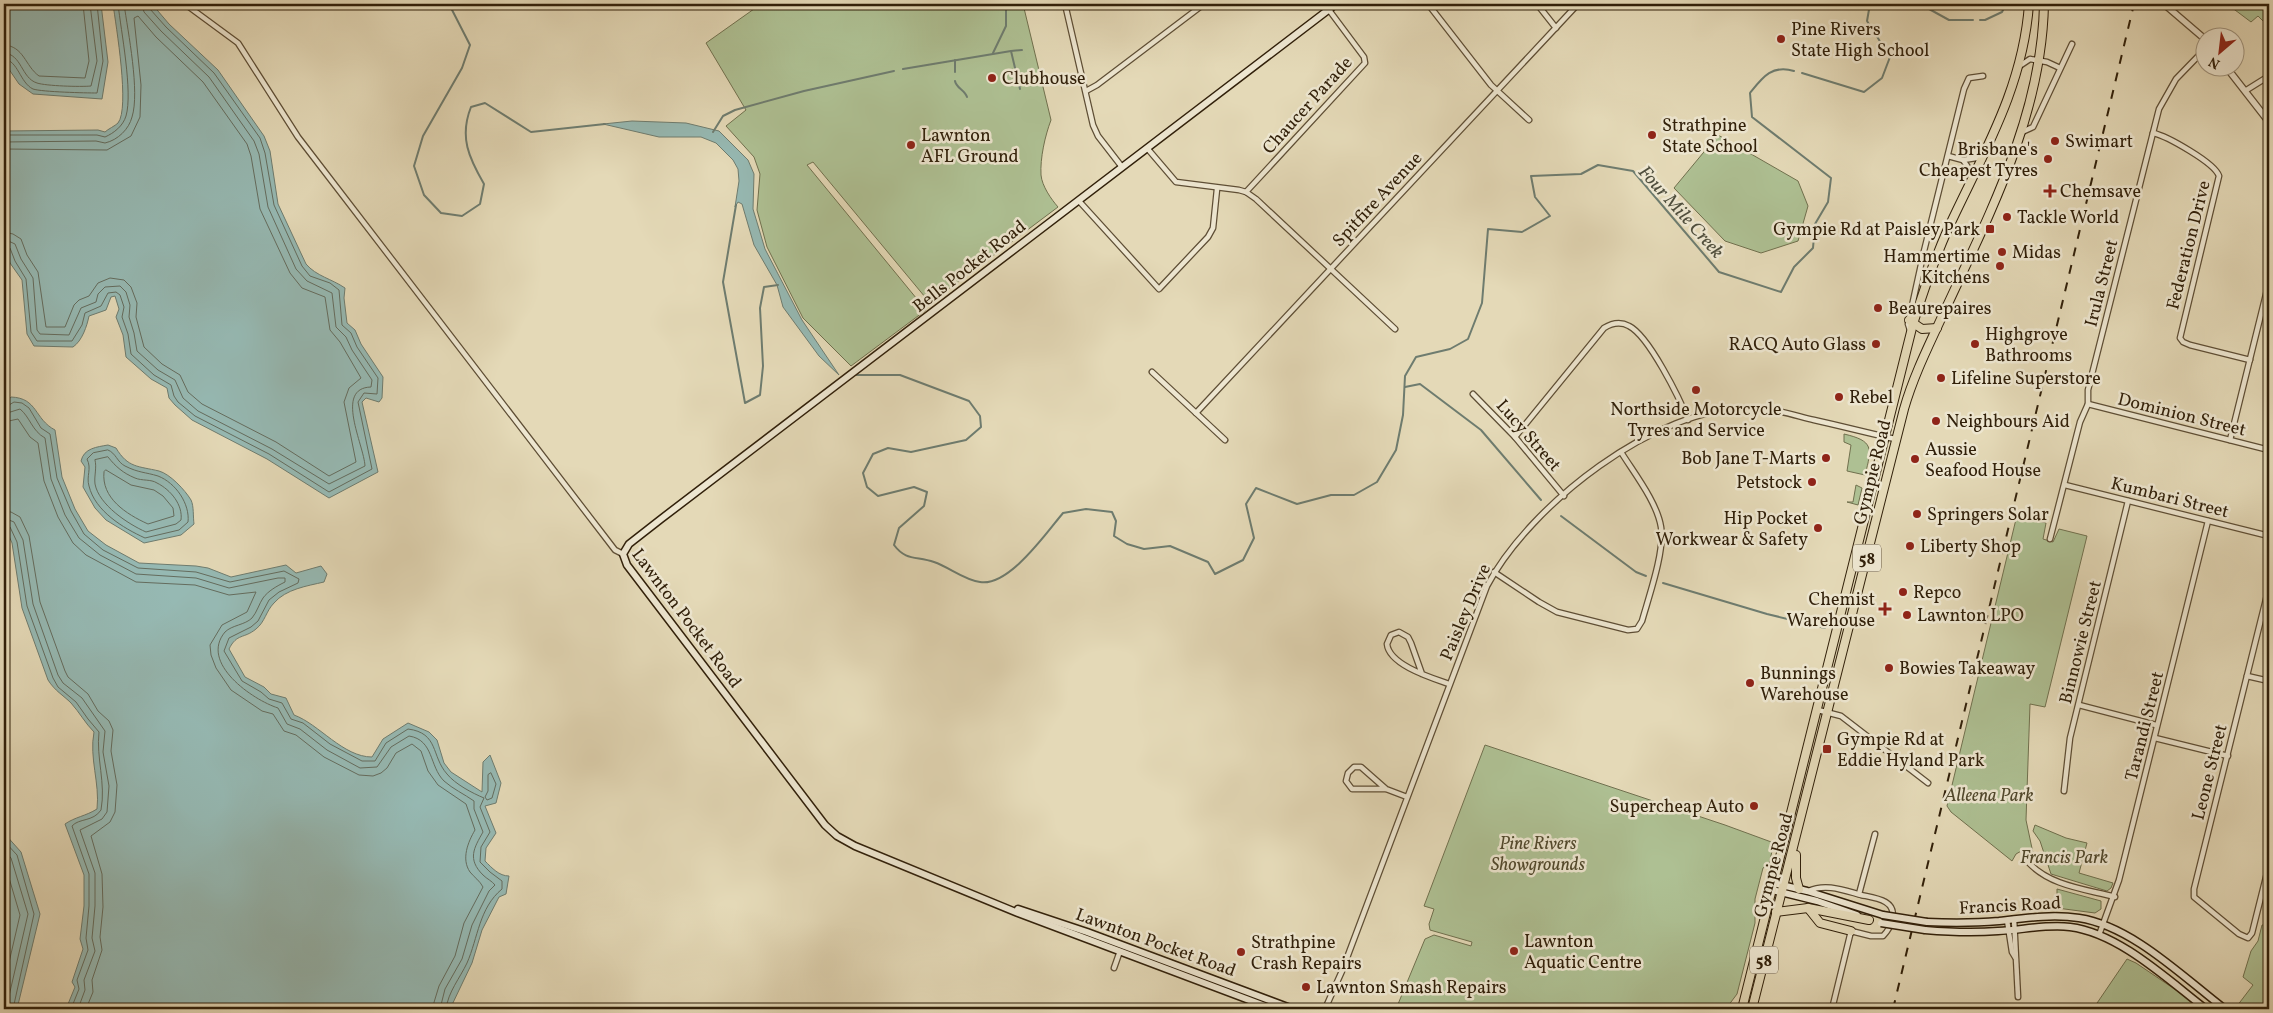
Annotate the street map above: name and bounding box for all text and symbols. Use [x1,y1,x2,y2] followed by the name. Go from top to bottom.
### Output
[1791,18,1929,64] place label: Pine Rivers State High School
[2196,28,2246,78] north arrow
[1775,33,1787,45] marker: Pine Rivers State High School
[2206,51,2224,73] text: N
[1257,52,1359,160] street label: Chaucer Parade
[1002,67,1086,92] place label: Clubhouse
[986,72,998,84] marker: Clubhouse
[1662,114,1758,160] place label: Strathpine State School
[921,124,1019,170] place label: Lawnton AFL Ground
[1646,129,1658,141] marker: Strathpine State School
[2065,130,2133,155] place label: Swimart
[2049,135,2061,147] marker: Swimart
[1919,138,2038,184] place label: Brisbane's Cheapest Tyres
[905,139,917,151] marker: Lawnton AFL Ground
[1327,147,1429,253] street label: Spitfire Avenue
[2042,153,2054,165] marker: Brisbane's Cheapest Tyres
[1632,160,1729,265] water label: Four Mile Creek
[2161,178,2218,313] street label: Federation Drive
[2060,180,2141,205] place label: Chemsave
[2044,185,2056,197] marker: Chemsave
[2017,206,2119,231] place label: Tackle World
[2001,211,2013,223] marker: Tackle World
[908,215,1032,319] street label: Bells Pocket Road
[1773,218,1980,243] place label: Gympie Rd at Paisley Park
[1984,223,1996,235] marker: Gympie Rd at Paisley Park
[2080,237,2125,330] street label: Irula Street
[2012,241,2061,266] place label: Midas
[1883,245,1990,291] place label: Hammertime Kitchens
[1996,246,2008,258] marker: Midas
[1994,260,2006,272] marker: Hammertime Kitchens
[1888,297,1991,322] place label: Beaurepaires
[1872,302,1884,314] marker: Beaurepaires
[1985,323,2072,369] place label: Highgrove Bathrooms
[1729,333,1866,358] place label: RACQ Auto Glass
[1870,338,1882,350] marker: RACQ Auto Glass
[1969,338,1981,350] marker: Highgrove Bathrooms
[1951,367,2101,392] place label: Lifeline Superstore
[1935,372,1947,384] marker: Lifeline Superstore
[1690,384,1702,396] marker: Northside Motorcycle Tyres and Service
[1849,386,1893,411] place label: Rebel
[2115,387,2248,443] street label: Dominion Street
[1833,391,1845,403] marker: Rebel
[1489,394,1566,477] street label: Lucy Street
[1610,398,1782,444] place label: Northside Motorcycle Tyres and Service
[1946,410,2070,435] place label: Neighbours Aid
[1930,415,1942,427] marker: Neighbours Aid
[1848,417,1899,527] street label: Gympie Road
[1925,438,2041,484] place label: Aussie Seafood House
[1681,447,1816,472] place label: Bob Jane T-Marts
[1820,452,1832,464] marker: Bob Jane T-Marts
[1909,453,1921,465] marker: Aussie Seafood House
[1736,471,1802,496] place label: Petstock
[2108,472,2231,525] street label: Kumbari Street
[1806,476,1818,488] marker: Petstock
[1927,503,2049,528] place label: Springers Solar
[1655,507,1808,553] place label: Hip Pocket Workwear & Safety
[1911,508,1923,520] marker: Springers Solar
[1812,522,1824,534] marker: Hip Pocket Workwear & Safety
[1920,535,2021,560] place label: Liberty Shop
[1904,540,1916,552] marker: Liberty Shop
[625,544,747,694] street label: Lawnton Pocket Road
[1853,544,1881,572] road number: 58
[1435,560,1498,665] street label: Paisley Drive
[2054,578,2109,707] street label: Binnowie Street
[1913,581,1961,606] place label: Repco
[1897,586,1909,598] marker: Repco
[1786,588,1875,634] place label: Chemist Warehouse
[1879,603,1891,615] marker: Chemist Warehouse
[1917,604,2024,629] place label: Lawnton LPO
[1901,609,1913,621] marker: Lawnton LPO
[1899,657,2036,682] place label: Bowies Takeaway
[1760,662,1849,708] place label: Bunnings Warehouse
[1883,662,1895,674] marker: Bowies Takeaway
[2120,669,2171,784] street label: Tarandi Street
[1744,677,1756,689] marker: Bunnings Warehouse
[2186,722,2234,823] street label: Leone Street
[1837,728,1985,774] place label: Gympie Rd at Eddie Hyland Park
[1821,743,1833,755] marker: Gympie Rd at Eddie Hyland Park
[1943,784,2034,809] park label: Alleena Park
[1610,795,1744,820] place label: Supercheap Auto
[1748,800,1760,812] marker: Supercheap Auto
[1748,810,1800,920] street label: Gympie Road
[1491,832,1585,878] park label: Pine Rivers Showgrounds
[2020,846,2108,871] park label: Francis Park
[1958,891,2062,922] street label: Francis Road
[1072,903,1239,984] street label: Lawnton Pocket Road
[1524,930,1642,976] place label: Lawnton Aquatic Centre
[1251,931,1362,977] place label: Strathpine Crash Repairs
[1508,945,1520,957] marker: Lawnton Aquatic Centre
[1235,946,1247,958] marker: Strathpine Crash Repairs
[1750,946,1778,974] road number: 58
[1316,976,1507,1001] place label: Lawnton Smash Repairs
[1300,981,1312,993] marker: Lawnton Smash Repairs

